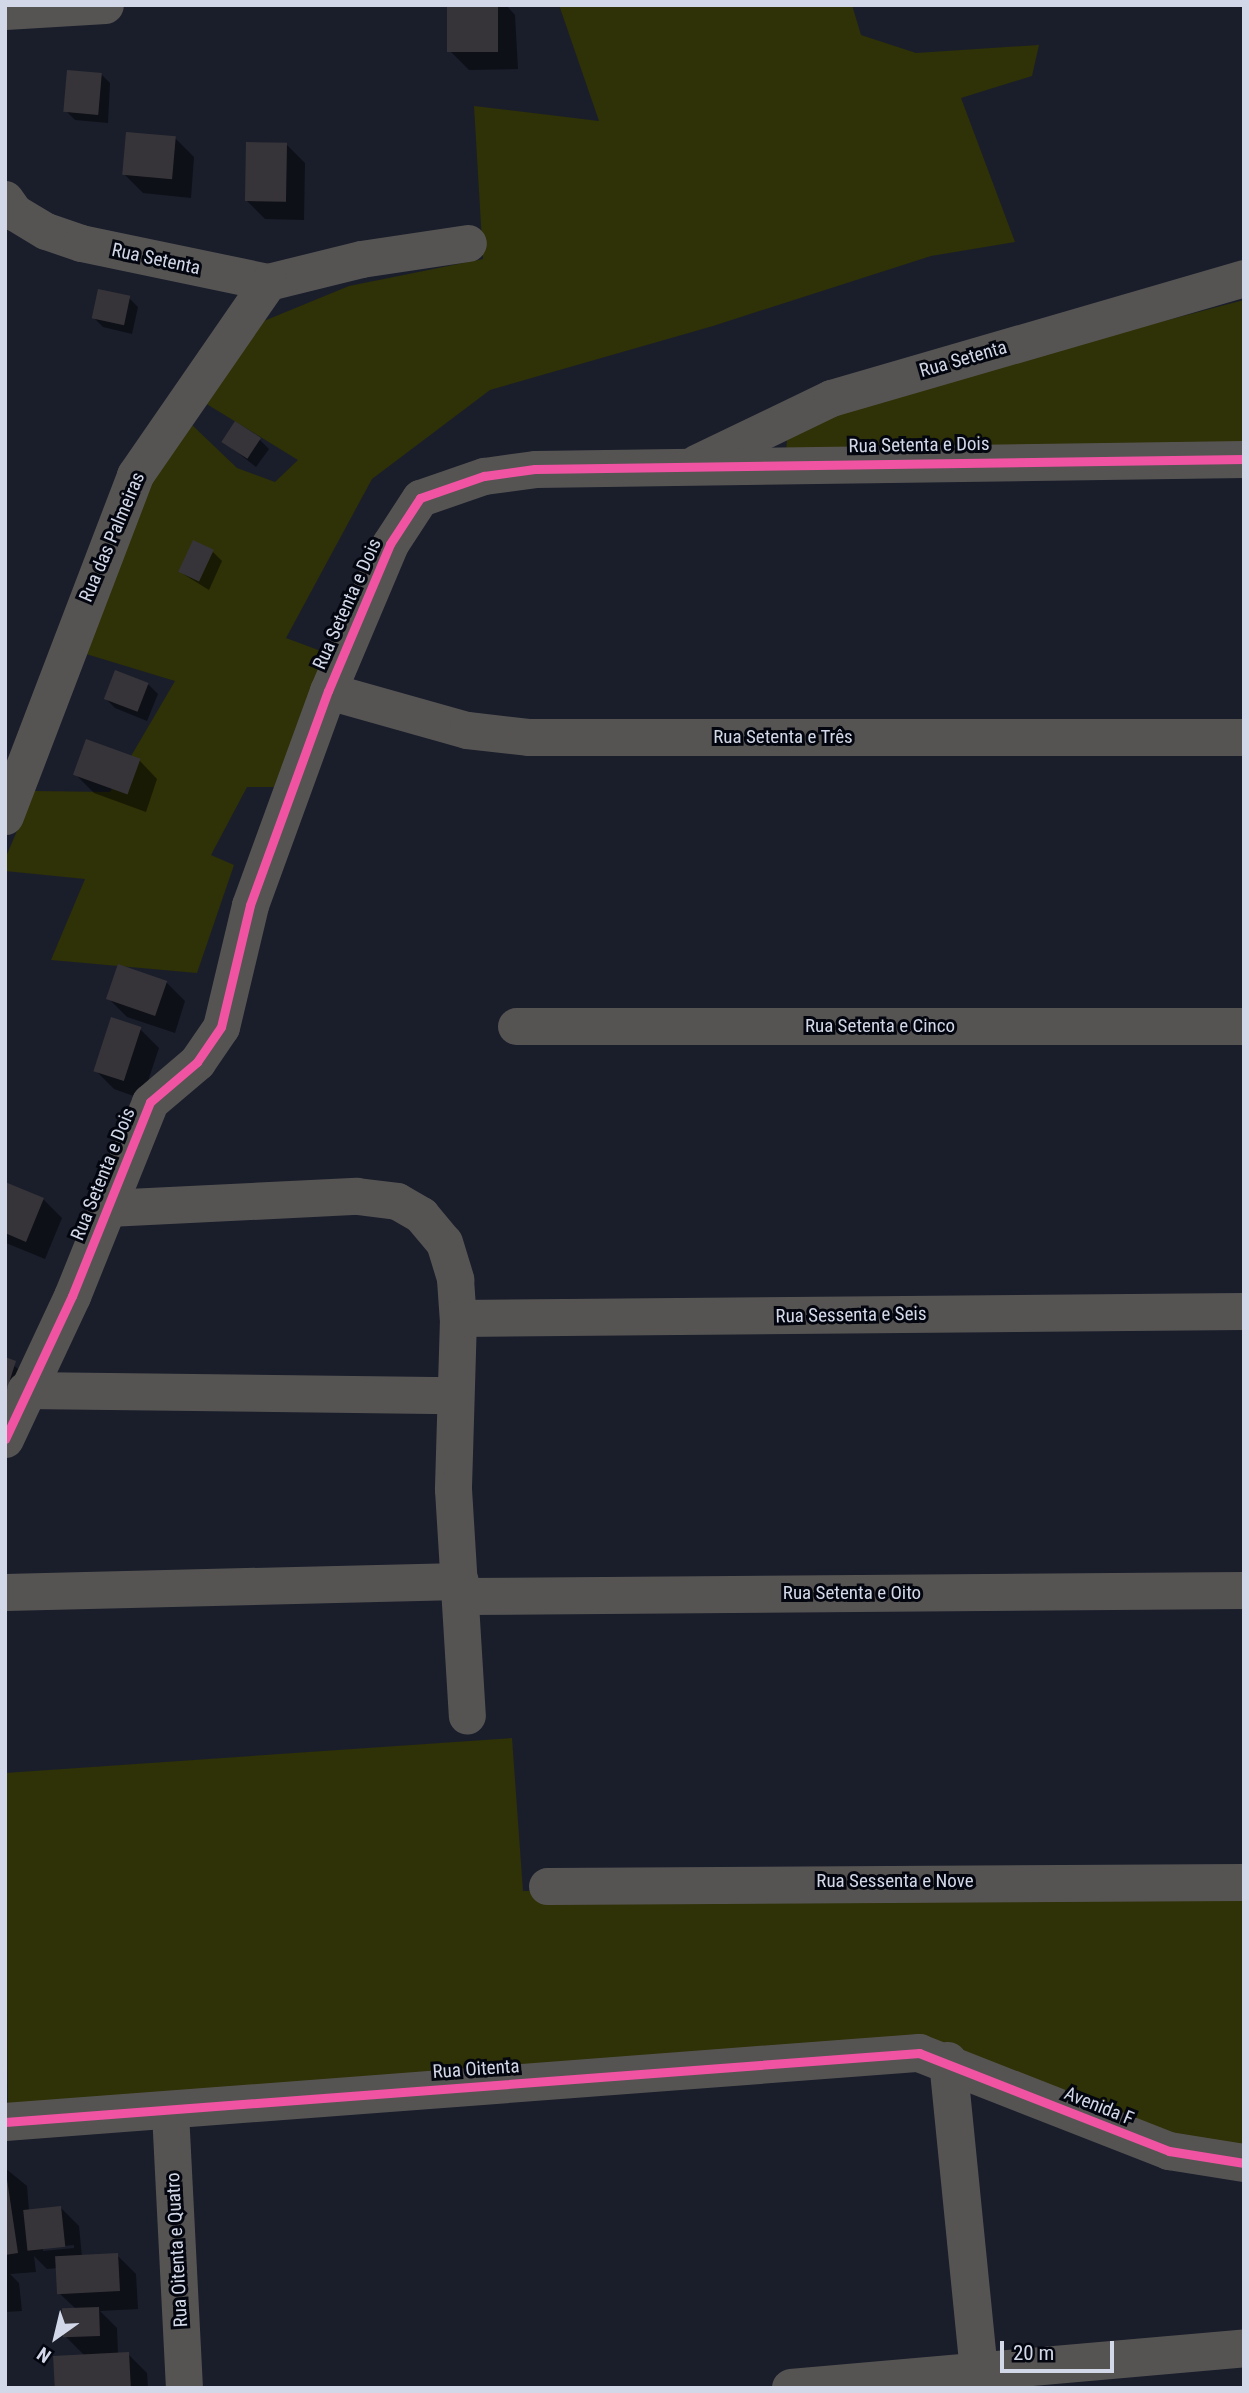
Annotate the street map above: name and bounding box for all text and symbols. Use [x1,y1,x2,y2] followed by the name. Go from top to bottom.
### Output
[110,238,202,280] street label: Rua Setenta
[917,336,1009,382] street label: Rua Setenta
[848,432,990,458] street label: Rua Setenta e Dois
[74,469,150,605] street label: Rua das Palmeiras
[308,535,386,673] street label: Rua Setenta e Dois
[713,726,853,748] street label: Rua Setenta e Três
[805,1015,955,1037] street label: Rua Setenta e Cinco
[66,1104,140,1244] street label: Rua Setenta e Dois
[775,1302,927,1328] street label: Rua Sessenta e Seis
[783,1582,921,1604] street label: Rua Setenta e Oito
[816,1870,974,1892] street label: Rua Sessenta e Nove
[432,2055,520,2083] street label: Rua Oitenta
[1061,2082,1137,2130] street label: Avenida F
[162,2172,192,2328] street label: Rua Oitenta e Quatro
[21,2302,91,2372] north arrow
[1004,2326,1118,2370] scale bar
[1013,2341,1054,2365] text: 20 m
[33,2342,55,2368] text: N

